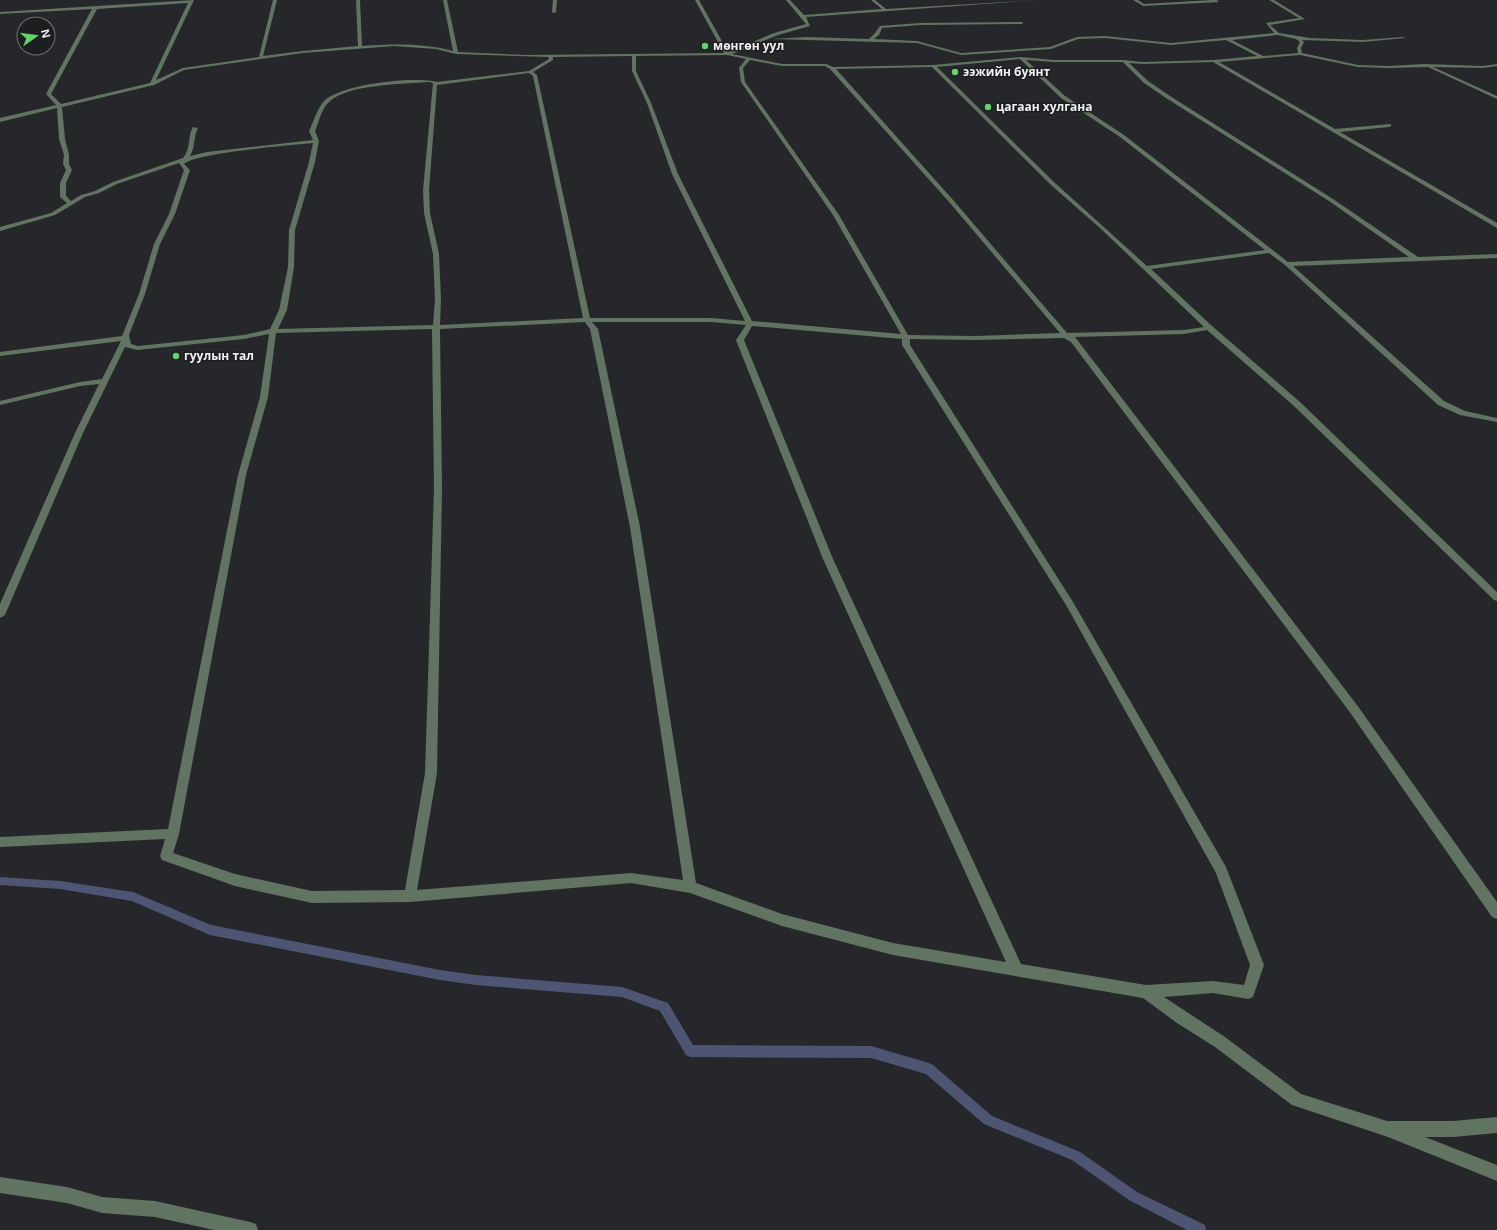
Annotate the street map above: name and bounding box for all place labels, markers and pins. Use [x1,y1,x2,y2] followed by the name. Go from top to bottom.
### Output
[713,37,784,54] place label: мөнгөн уул
[700,41,710,51] marker: мөнгөн уул
[963,63,1050,80] place label: ээжийн буянт
[950,67,960,77] marker: ээжийн буянт
[996,98,1092,115] place label: цагаан хулгана
[983,102,993,112] marker: цагаан хулгана
[184,347,254,364] place label: гуулын тал
[171,351,181,361] marker: гуулын тал

